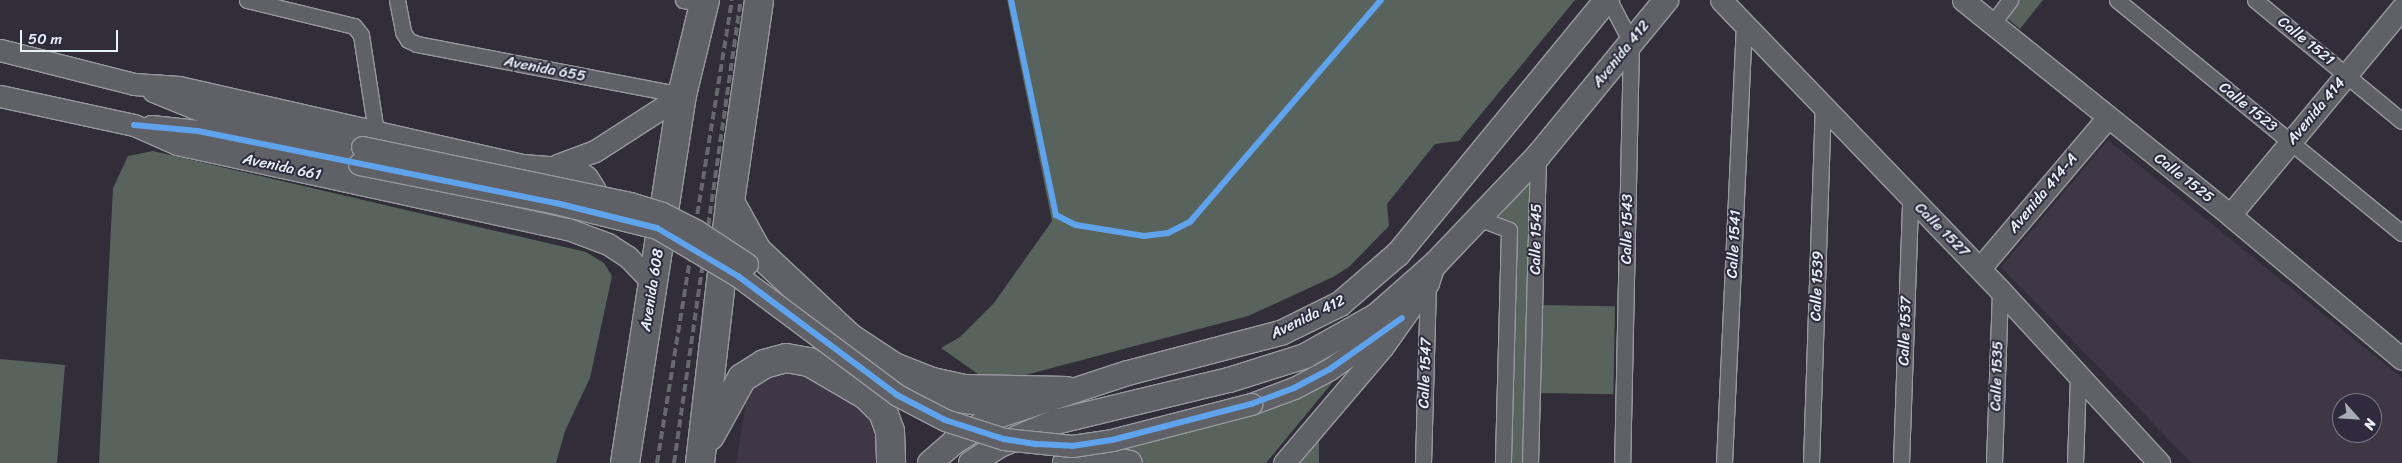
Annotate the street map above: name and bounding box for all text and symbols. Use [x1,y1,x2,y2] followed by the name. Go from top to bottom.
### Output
[2274,13,2338,69] street label: Calle 1521
[1589,17,1653,91] street label: Avenida 412
[22,20,120,52] scale bar
[28,26,62,52] text: 50 m
[503,52,587,86] street label: Avenida 655
[2283,74,2349,148] street label: Avenida 414
[2215,78,2281,136] street label: Calle 1523
[2151,149,2217,207] street label: Calle 1525
[241,150,323,184] street label: Avenida 661
[2005,150,2081,236] street label: Avenida 414-A
[1617,194,1637,264] street label: Calle 1543
[1911,199,1973,261] street label: Calle 1527
[1526,203,1546,275] street label: Calle 1545
[1723,209,1745,279] street label: Calle 1541
[637,248,667,332] street label: Avenida 608
[1807,251,1827,321] street label: Calle 1539
[1268,291,1348,343] street label: Avenida 412
[1895,296,1915,366] street label: Calle 1537
[1415,337,1435,409] street label: Calle 1547
[1987,341,2007,411] street label: Calle 1535
[2332,393,2382,443] north arrow
[2357,415,2383,434] text: N

